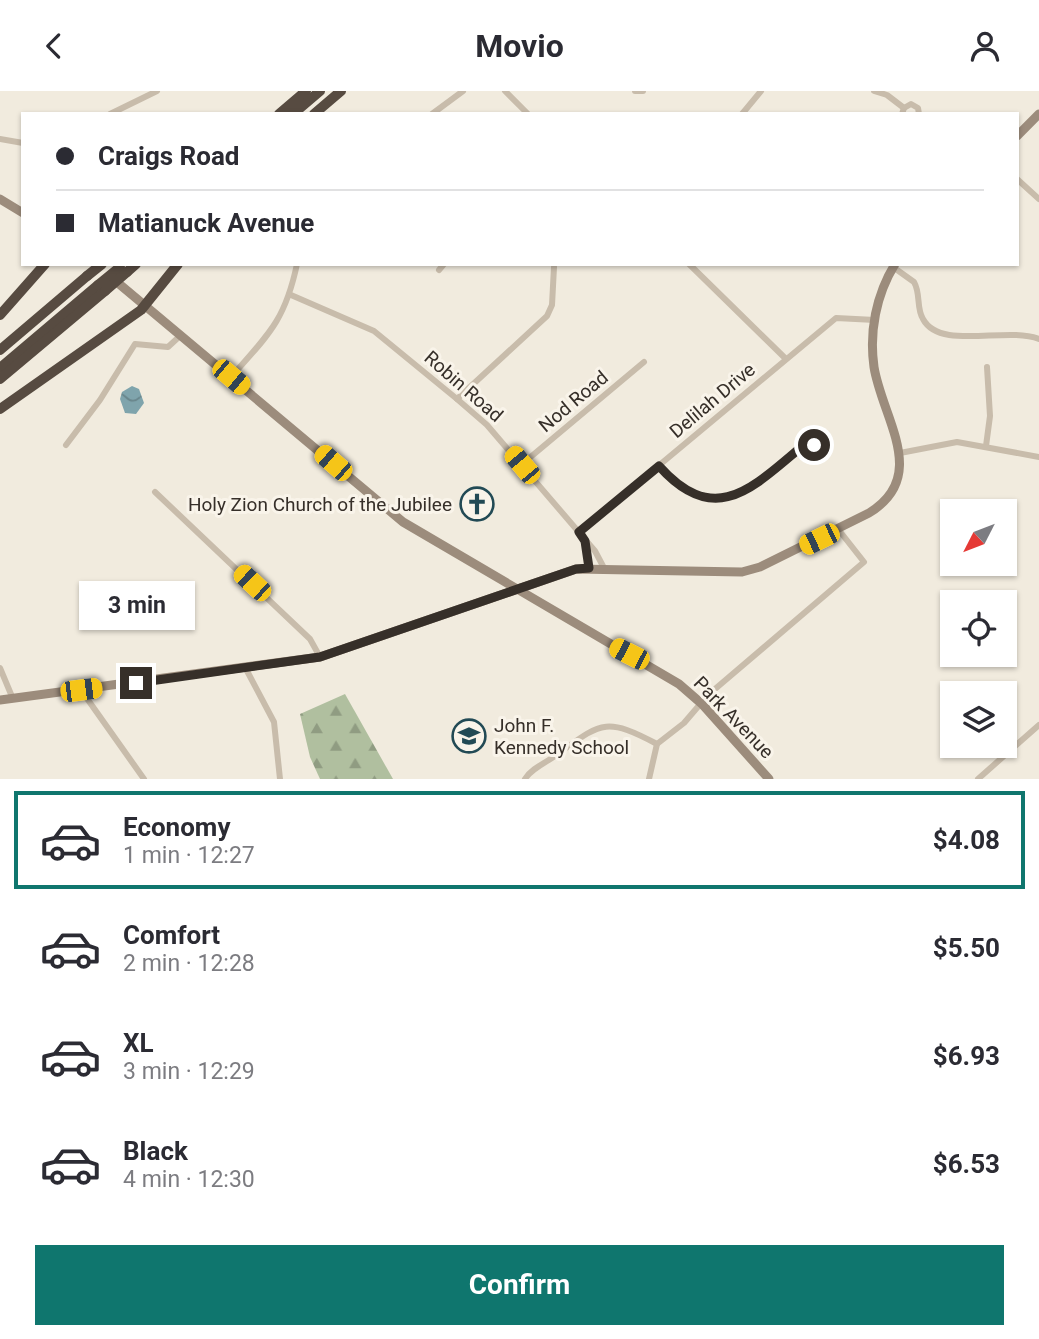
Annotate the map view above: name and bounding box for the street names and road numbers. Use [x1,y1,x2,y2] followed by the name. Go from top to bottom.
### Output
[420,346,508,427] street label: Robin Road
[665,358,760,443] street label: Delilah Drive
[534,366,613,437] street label: Nod Road
[689,672,778,763] street label: Park Avenue

